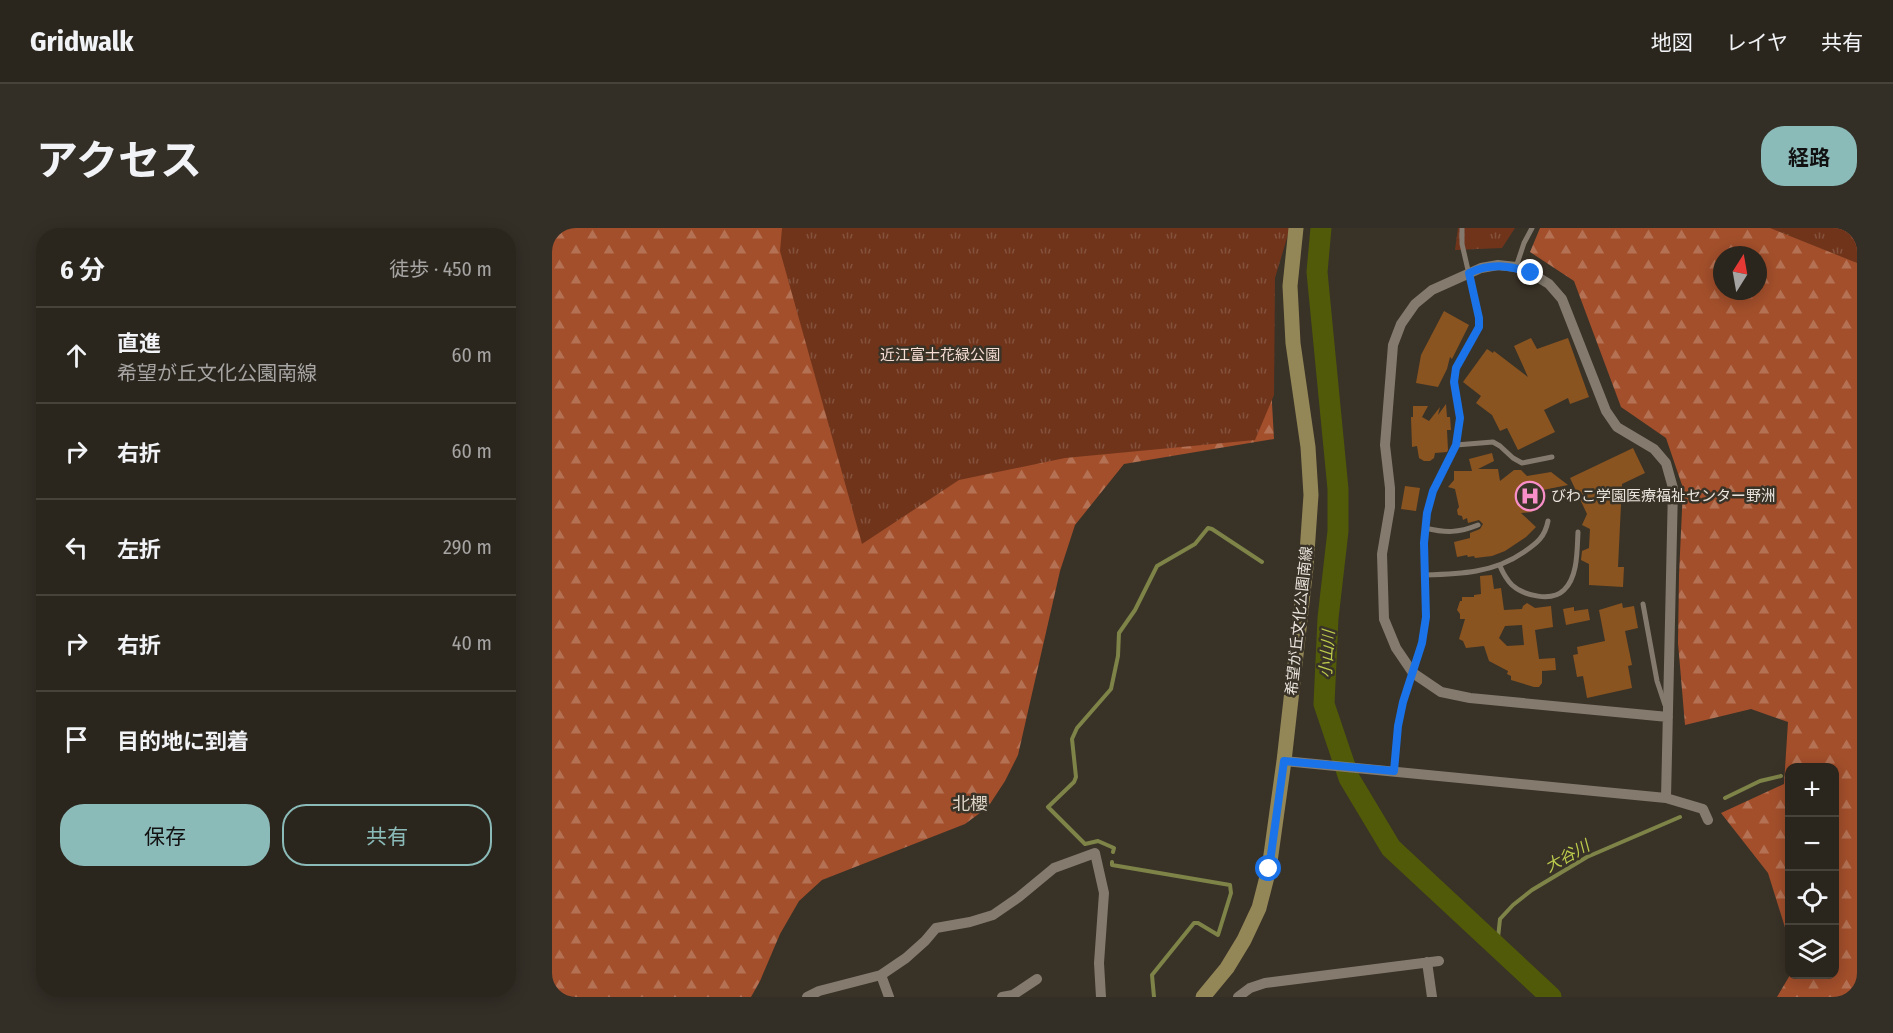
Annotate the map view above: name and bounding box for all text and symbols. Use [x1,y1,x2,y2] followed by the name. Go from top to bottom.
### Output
[30,25,134,58] text: Gridwalk
[1651,30,1693,56] text: 地図
[1726,30,1788,56] text: レイヤ
[1821,30,1863,56] text: 共有
[1761,126,1857,186] button: 経路
[36,136,202,186] text: アクセス
[1713,246,1767,300] north arrow
[60,255,105,286] text: 6 分
[389,257,492,281] text: 徒歩 · 450 m
[1517,259,1543,285] route end
[117,330,161,357] text: 直進
[60,339,93,372] icon: ahead
[452,343,492,367] text: 60 m
[880,346,1000,364] park label: 近江富士花緑公園
[117,361,317,385] text: 希望が丘文化公園南線
[60,435,93,468] icon: right
[452,439,492,463] text: 60 m
[117,440,161,467] text: 右折
[1514,480,1546,512] hospital icon: びわこ学園医療福祉センター野洲
[1551,487,1776,505] place label: びわこ学園医療福祉センター野洲
[60,531,93,564] icon: left
[443,535,492,559] text: 290 m
[117,536,161,563] text: 左折
[1282,545,1316,697] street label: 希望が丘文化公園南線
[60,627,93,660] icon: right
[1316,627,1338,679] water label: 小山川
[452,631,492,655] text: 40 m
[117,632,161,659] text: 右折
[60,723,93,756] icon: arrive
[117,728,249,755] text: 目的地に到着
[1785,763,1839,979] map controls
[1785,763,1839,817] button: +
[952,793,988,815] district label: 北櫻
[60,804,270,866] button: 保存
[282,804,492,866] button: 共有
[1785,817,1839,871] button: −
[1541,835,1594,876] water label: 大谷川
[1255,855,1281,881] route start
[1785,871,1839,925] button: locate
[1785,925,1839,979] button: layers

